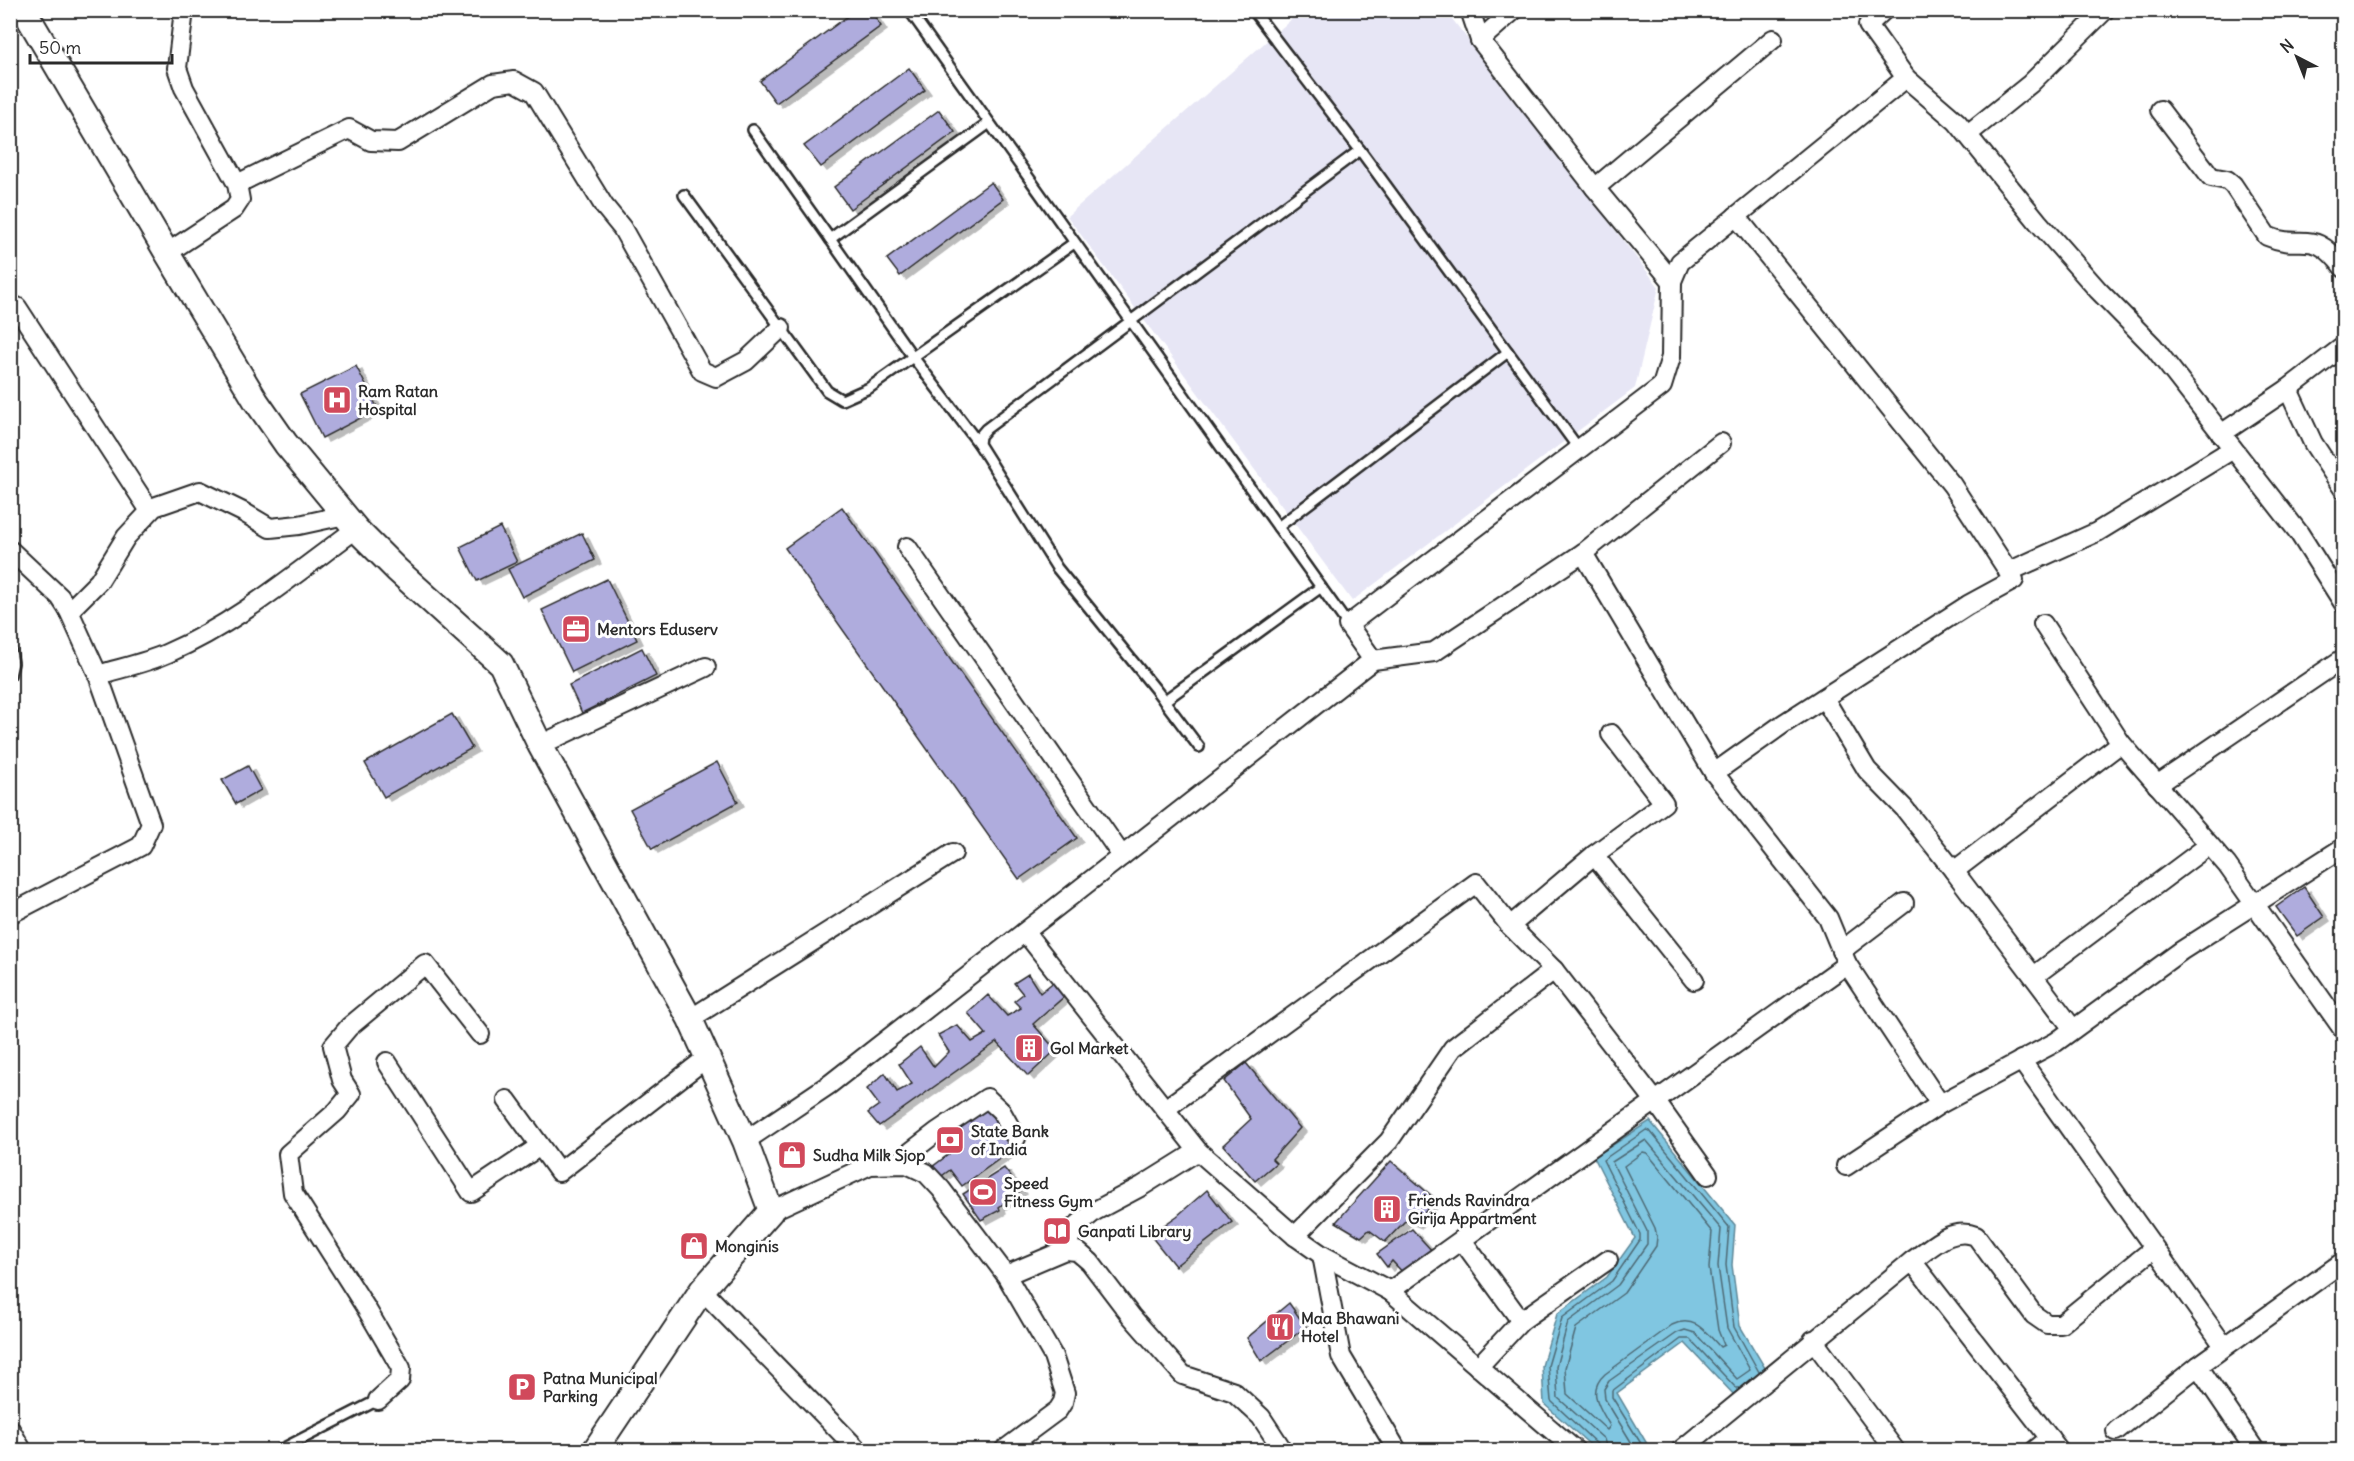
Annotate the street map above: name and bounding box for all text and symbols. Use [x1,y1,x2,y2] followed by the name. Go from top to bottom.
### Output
[30,27,172,65] scale bar
[2267,27,2327,87] north arrow
[2276,35,2298,57] text: N
[39,36,81,59] text: 50 m
[358,381,438,420] place label: Ram Ratan Hospital
[321,384,353,416] hospital icon: Ram Ratan Hospital
[560,613,592,645] office icon: Mentors Eduserv
[597,619,718,639] place label: Mentors Eduserv
[1013,1032,1045,1064] building icon: Gol Market
[1050,1038,1129,1058] place label: Gol Market
[971,1121,1049,1159] place label: State Bank of India
[934,1124,966,1156] bank icon: State Bank of India
[776,1139,808,1171] shop icon: Sudha Milk Sjop
[813,1145,925,1166] place label: Sudha Milk Sjop
[1004,1173,1093,1212] place label: Speed Fitness Gym
[967,1176,999,1208] sports icon: Speed Fitness Gym
[1408,1190,1537,1229] place label: Friends Ravindra Girija Appartment
[1371,1193,1403,1225] building icon: Friends Ravindra Girija Appartment
[1041,1215,1073,1247] library icon: Ganpati Library
[1078,1221,1191,1242] place label: Ganpati Library
[678,1230,710,1262] shop icon: Monginis
[715,1236,779,1257] place label: Monginis
[1301,1308,1399,1346] place label: Maa Bhawani Hotel
[1264,1311,1296,1343] restaurant icon: Maa Bhawani Hotel
[543,1368,658,1407] place label: Patna Municipal Parking
[506,1371,538,1403] parking icon: Patna Municipal Parking

